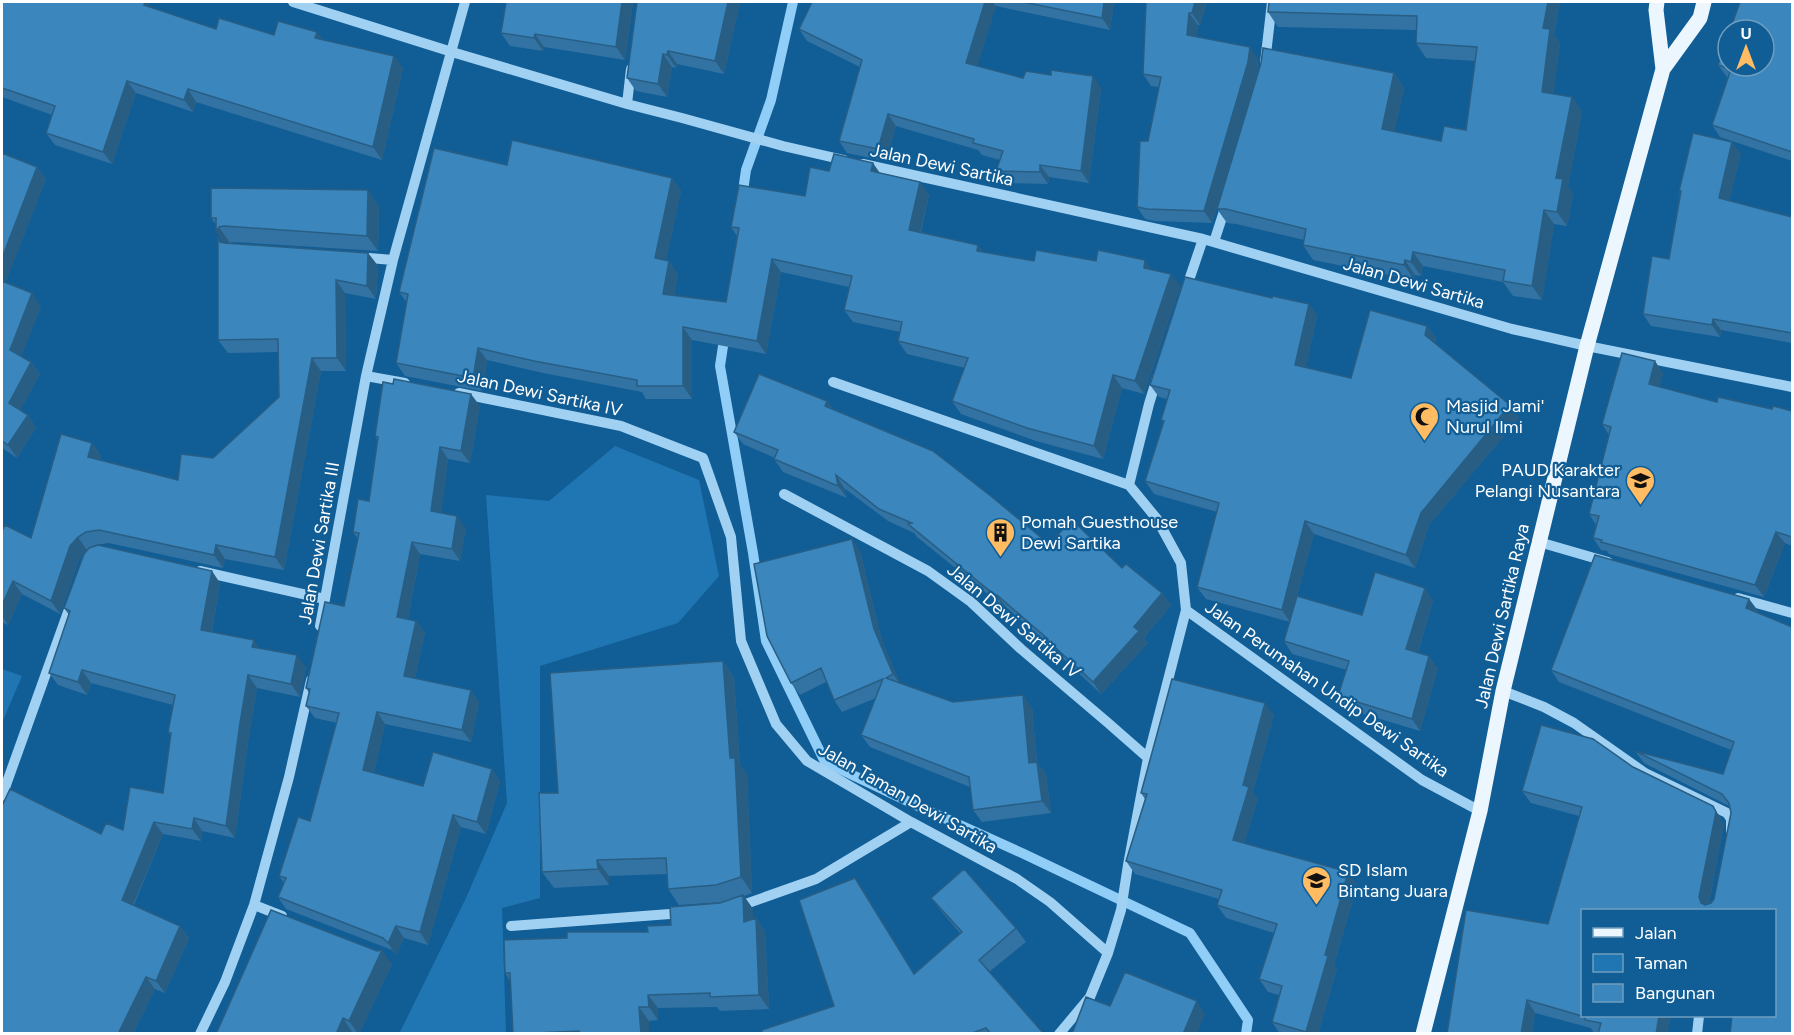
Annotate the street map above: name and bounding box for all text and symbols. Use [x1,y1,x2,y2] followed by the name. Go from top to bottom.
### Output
[1716,18,1776,78] north arrow
[1740,24,1752,43] text: U
[868,139,1016,191] street label: Jalan Dewi Sartika
[1341,252,1487,314] street label: Jalan Dewi Sartika
[456,365,625,421] street label: Jalan Dewi Sartika IV
[1446,395,1544,438] place label: Masjid Jami' Nurul Ilmi
[1409,400,1441,442] mosque icon: Masjid Jami' Nurul Ilmi
[1475,459,1620,502] place label: PAUD Karakter Pelangi Nusantara
[294,460,344,626] street label: Jalan Dewi Sartika III
[1625,464,1657,506] school or university icon: PAUD Karakter Pelangi Nusantara
[1021,511,1178,554] place label: Pomah Guesthouse Dewi Sartika
[984,516,1016,558] building icon: Pomah Guesthouse Dewi Sartika
[1470,521,1534,711] street label: Jalan Dewi Sartika Raya
[943,559,1086,684] street label: Jalan Dewi Sartika IV
[1201,596,1453,782] street label: Jalan Perumahan Undip Dewi Sartika
[815,738,1001,858] street label: Jalan Taman Dewi Sartika
[1338,859,1448,902] place label: SD Islam Bintang Juara
[1301,864,1333,906] school or university icon: SD Islam Bintang Juara
[1581,909,1776,1017] legend
[1635,922,1677,944] text: Jalan
[1635,952,1688,974] text: Taman
[1635,982,1715,1004] text: Bangunan

